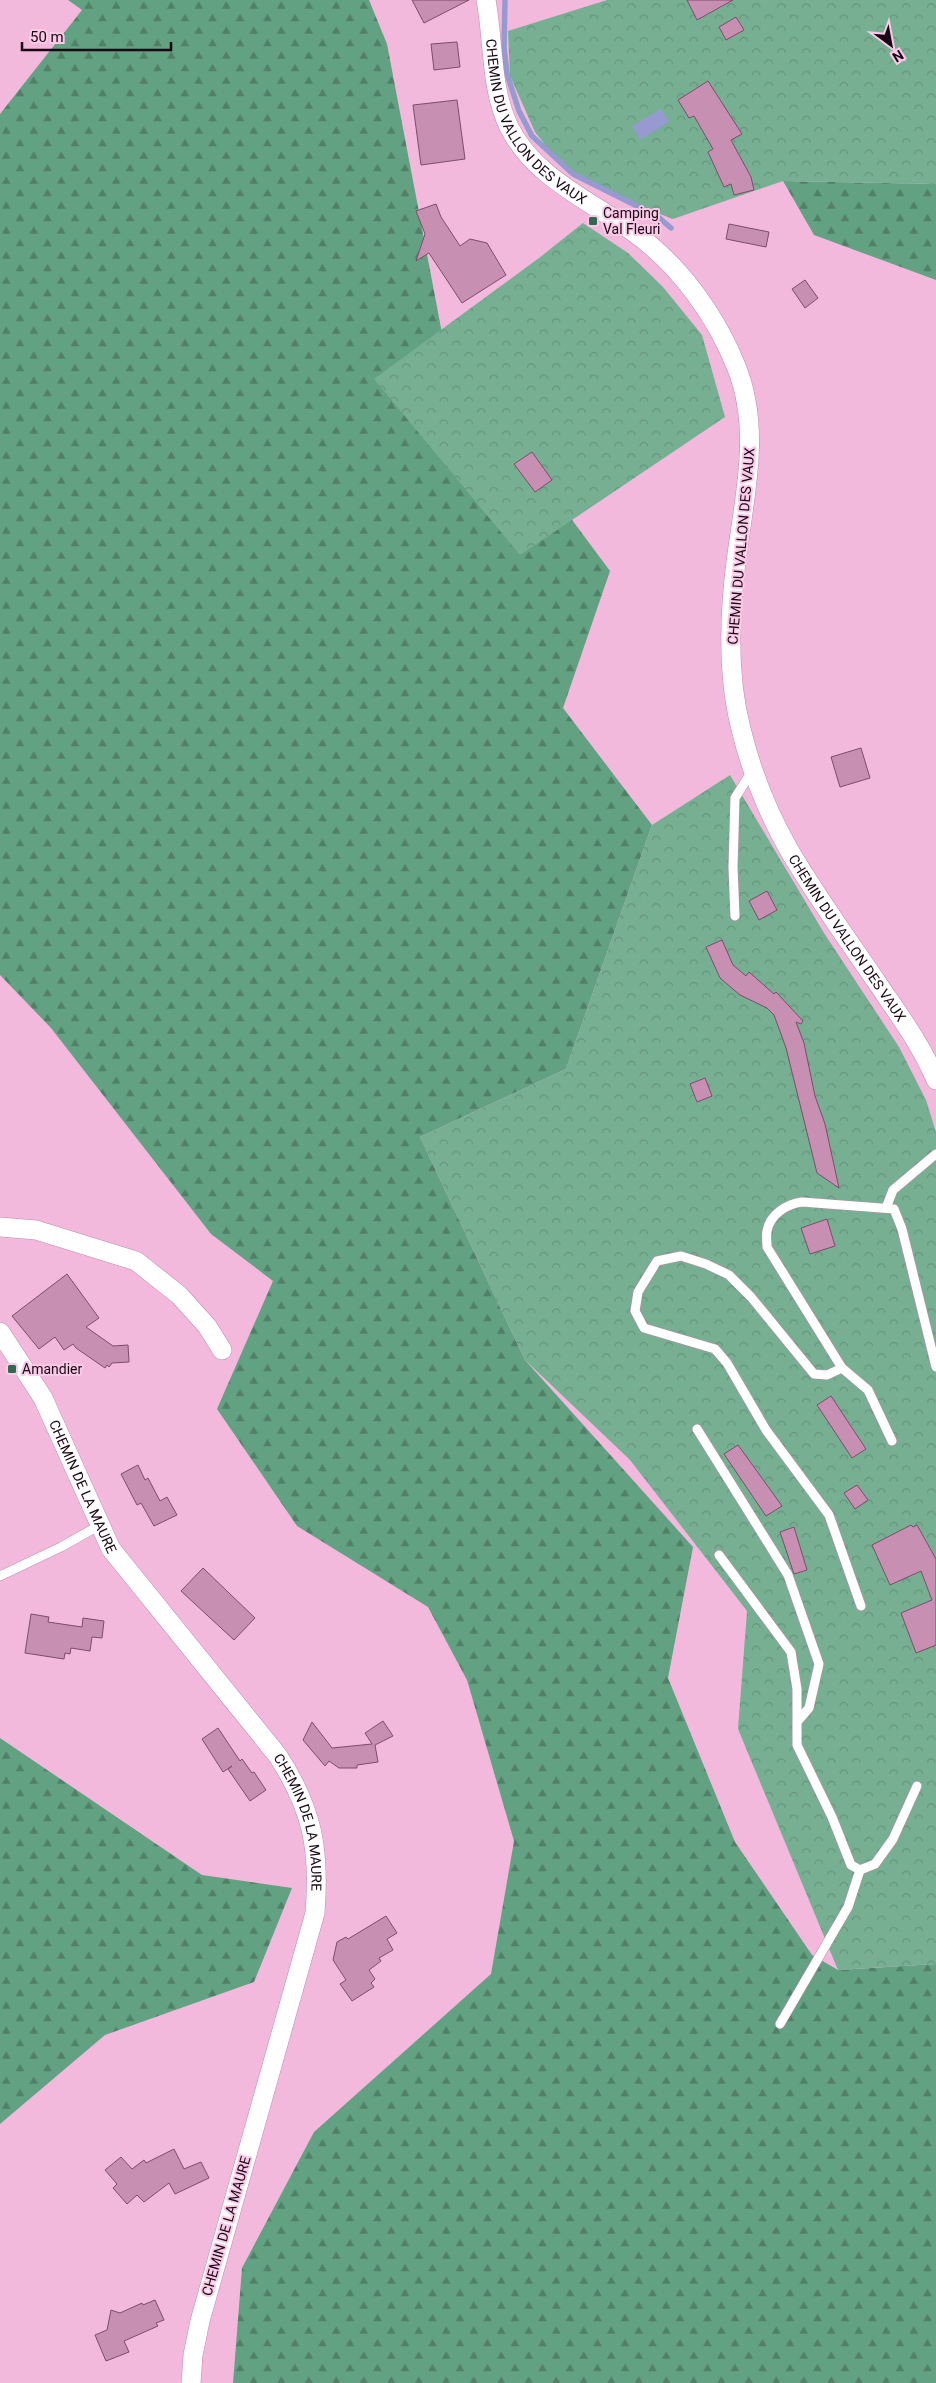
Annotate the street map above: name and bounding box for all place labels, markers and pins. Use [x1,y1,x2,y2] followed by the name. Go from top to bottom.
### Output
[603,205,661,237] place label: Camping Val Fleuri
[587,215,599,227] marker: Camping Val Fleuri
[22,1361,82,1377] place label: Amandier
[6,1363,18,1375] marker: Amandier

